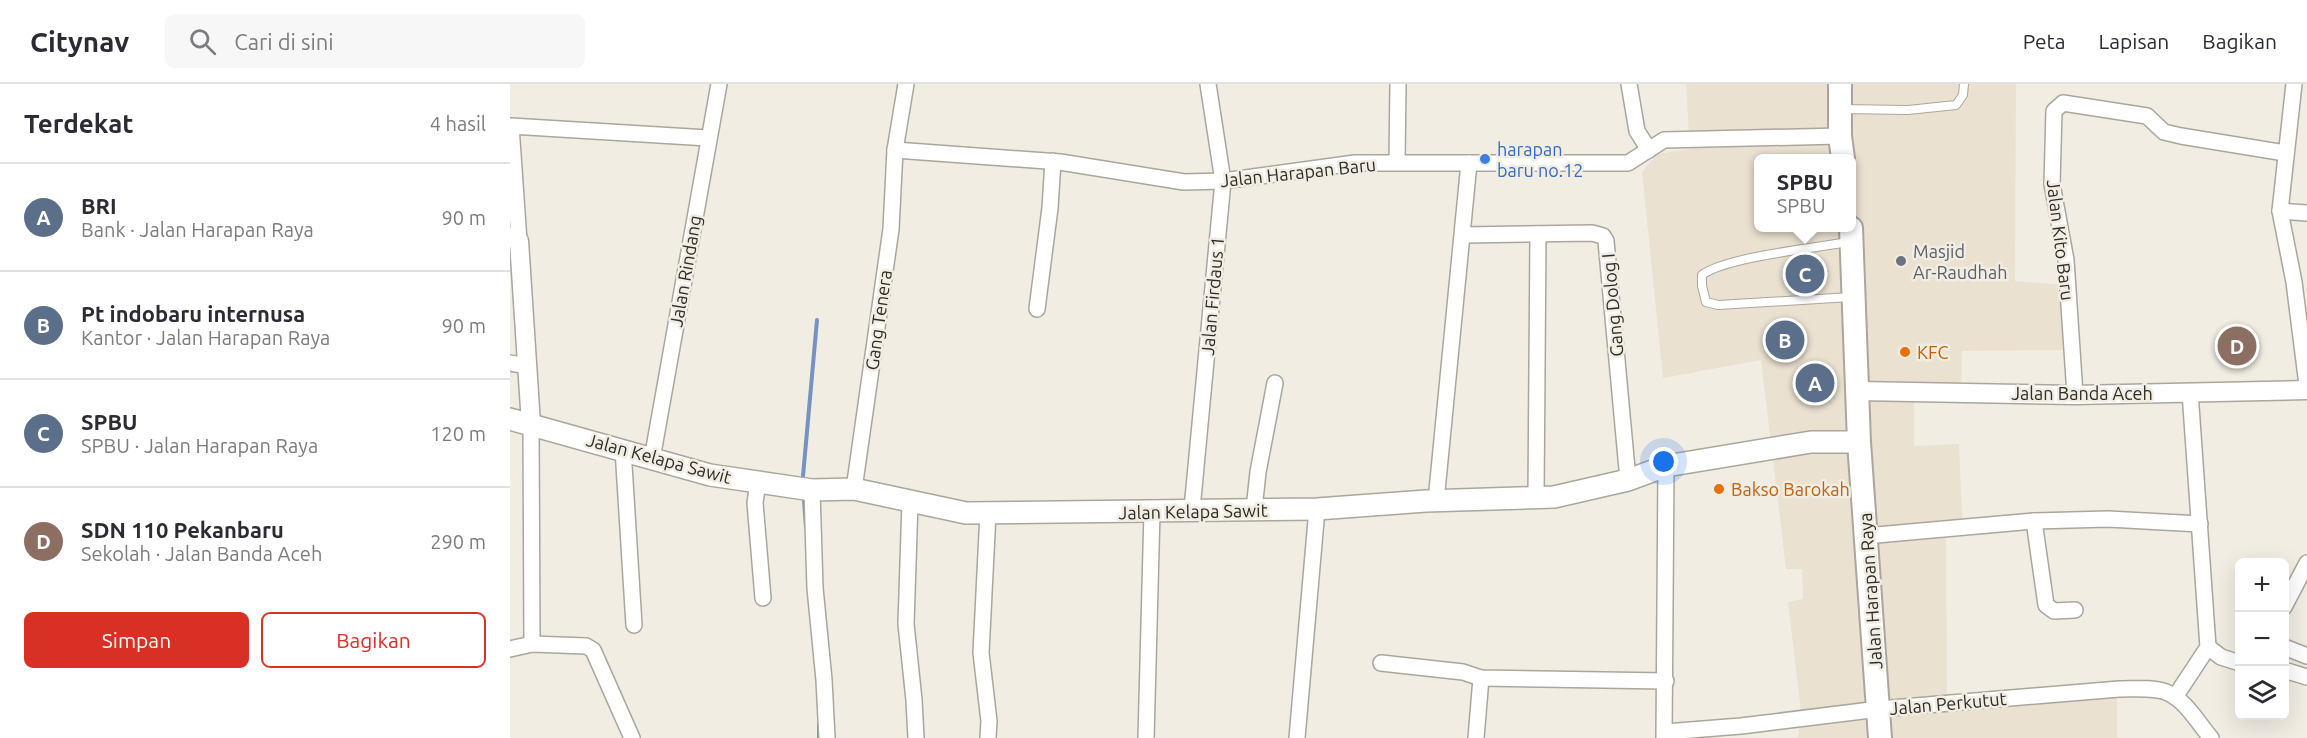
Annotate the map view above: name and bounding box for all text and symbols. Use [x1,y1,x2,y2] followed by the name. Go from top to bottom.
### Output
[165,14,585,68] search box
[186,25,219,58] icon: search
[30,26,129,57] text: Citynav
[234,29,334,54] text: Cari di sini
[2023,29,2066,53] text: Peta
[2099,29,2169,53] text: Lapisan
[2202,29,2277,53] text: Bagikan
[24,109,134,138] text: Terdekat
[430,112,486,135] text: 4 hasil
[1497,139,1584,180] place label: harapan baru no.12
[1478,152,1492,166] marker: harapan baru no.12
[1219,154,1377,190] street label: Jalan Harapan Baru
[1754,154,1856,232] popup
[1777,169,1833,194] text: SPBU
[2044,178,2078,302] street label: Jalan Kito Baru
[81,193,117,218] text: BRI
[1777,194,1826,217] text: SPBU
[36,206,51,229] text: A
[442,206,486,229] text: 90 m
[665,214,705,328] street label: Jalan Rindang
[81,218,314,241] text: Bank · Jalan Harapan Raya
[1197,236,1227,356] street label: Jalan Firdaus 1
[1913,241,2007,282] place label: Masjid Ar-Raudhah
[1786,252,1824,297] pin: C
[1598,253,1626,357] street label: Gang Dolog I
[1894,254,1908,268] marker: Masjid Ar-Raudhah
[861,268,895,372] street label: Gang Tenera
[81,301,305,326] text: Pt indobaru internusa
[37,314,50,337] text: B
[442,314,486,337] text: 90 m
[1766,318,1804,362] pin: B
[2218,324,2256,368] pin: D
[81,326,330,349] text: Kantor · Jalan Harapan Raya
[1917,342,1948,362] place label: KFC
[1898,345,1912,359] marker: KFC
[1796,360,1834,406] pin: A
[2011,383,2153,403] street label: Jalan Banda Aceh
[81,409,137,434] text: SPBU
[37,422,50,445] text: C
[430,422,486,445] text: 120 m
[584,429,734,487] street label: Jalan Kelapa Sawit
[81,434,318,457] text: SPBU · Jalan Harapan Raya
[1649,447,1678,476] your location
[1731,479,1850,499] place label: Bakso Barokah
[1712,482,1726,496] marker: Bakso Barokah
[1118,500,1268,522] street label: Jalan Kelapa Sawit
[1855,512,1885,670] street label: Jalan Harapan Raya
[81,517,284,542] text: SDN 110 Pekanbaru
[36,530,51,553] text: D
[430,530,486,553] text: 290 m
[81,542,322,565] text: Sekolah · Jalan Banda Aceh
[2235,558,2289,720] map controls
[2235,558,2289,612] button: +
[24,612,249,668] button: Simpan
[261,612,486,668] button: Bagikan
[2235,612,2289,666] button: −
[2235,666,2289,720] button: layers
[1889,688,2007,718] street label: Jalan Perkutut

